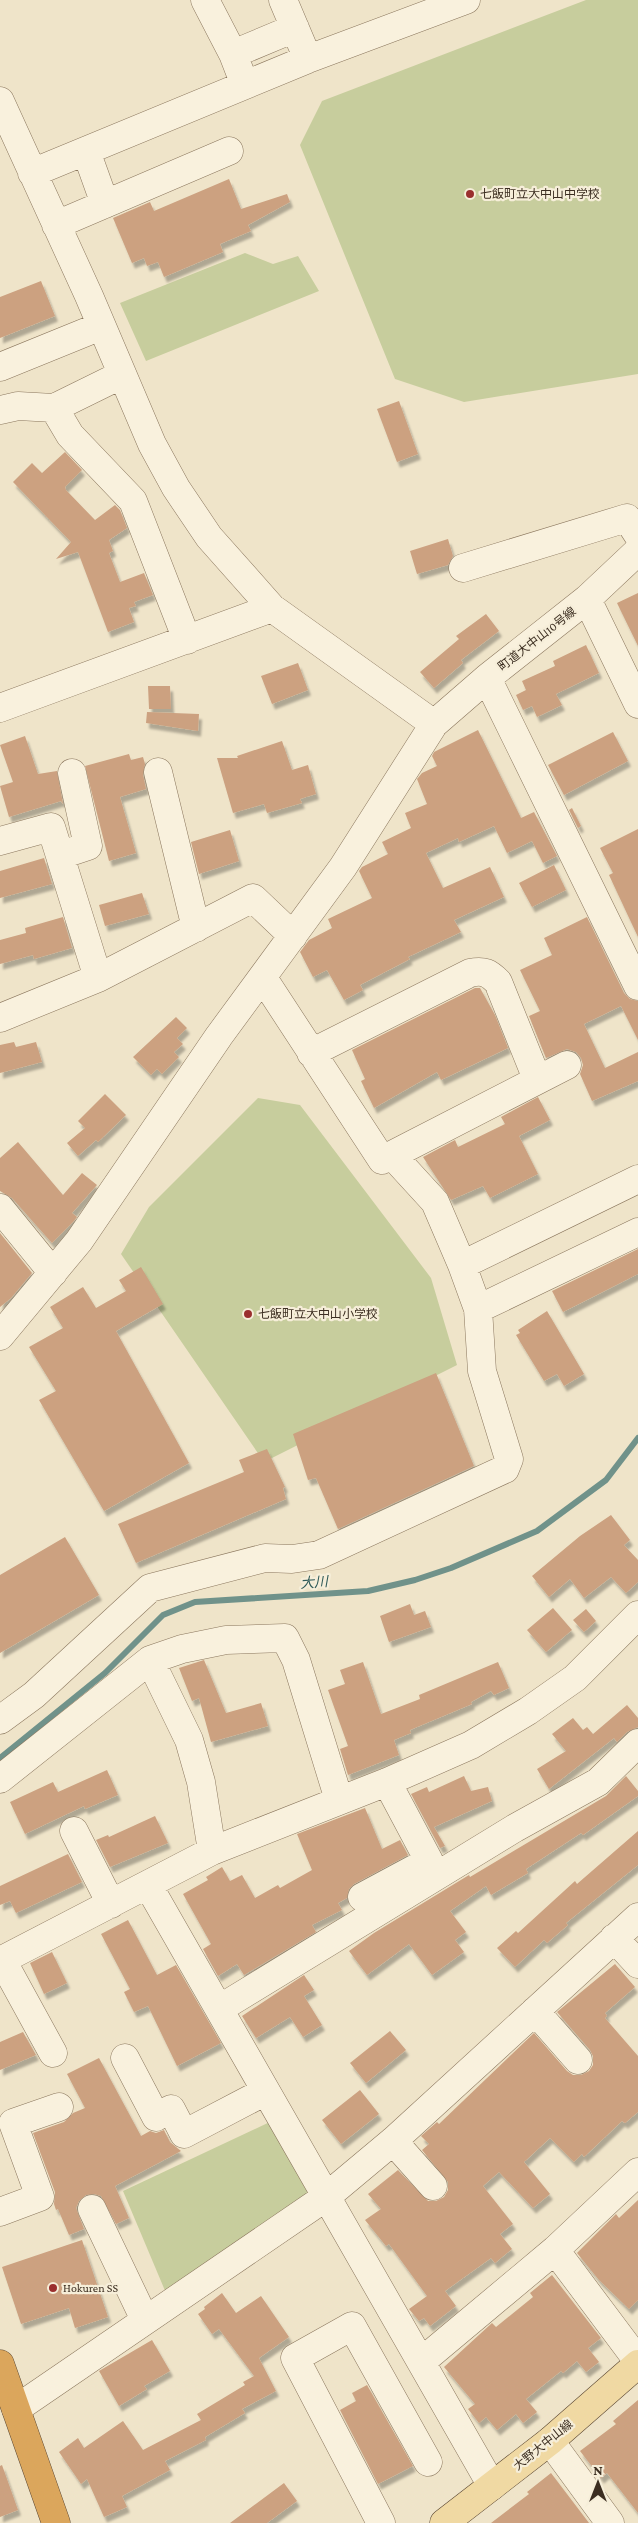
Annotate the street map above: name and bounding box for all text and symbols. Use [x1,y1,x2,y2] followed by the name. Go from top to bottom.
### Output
[480,187,600,201] place label: 七飯町立大中山中学校
[464,188,476,200] marker: 七飯町立大中山中学校
[495,604,579,674] street label: 町道大中山10号線
[258,1307,378,1321] place label: 七飯町立大中山小学校
[242,1308,254,1320] marker: 七飯町立大中山小学校
[299,1573,331,1591] water label: 大川
[63,2281,118,2295] place label: Hokuren SS
[47,2282,59,2294] marker: Hokuren SS
[511,2417,575,2473] street label: 大野大中山線
[573,2458,623,2508] north arrow
[593,2462,603,2478] text: N

